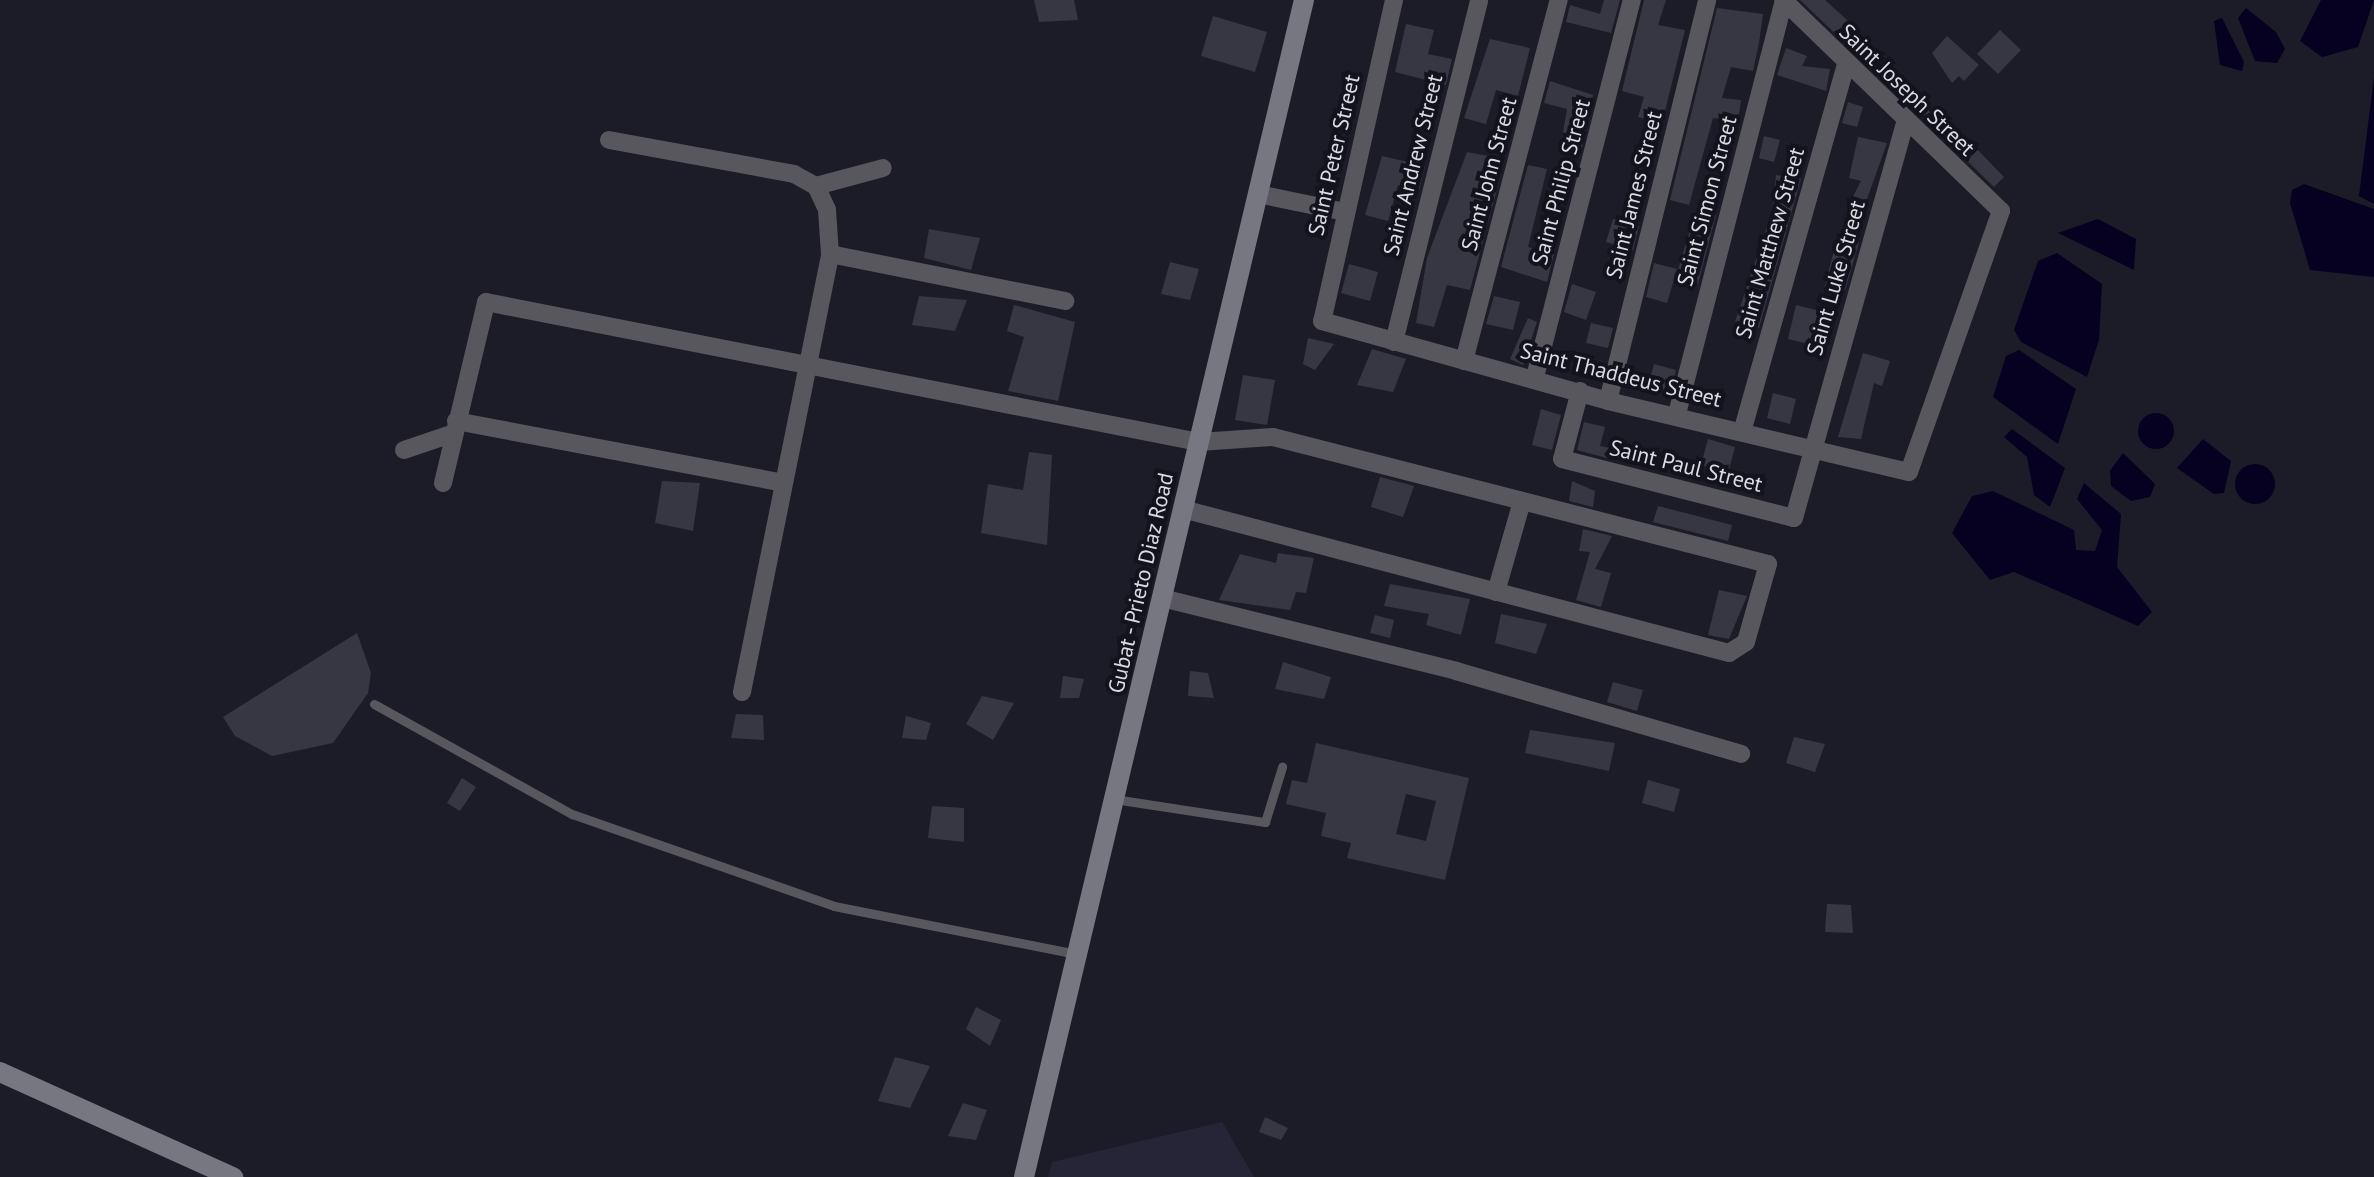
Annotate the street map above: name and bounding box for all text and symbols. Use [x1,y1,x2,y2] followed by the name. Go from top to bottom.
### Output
[1834,19,1980,161] street label: Saint Joseph Street
[1378,71,1448,259] street label: Saint Andrew Street
[1303,72,1365,238] street label: Saint Peter Street
[1456,94,1522,254] street label: Saint John Street
[1526,96,1596,268] street label: Saint Philip Street
[1600,109,1668,281] street label: Saint James Street
[1672,113,1742,289] street label: Saint Simon Street
[1730,144,1810,342] street label: Saint Matthew Street
[1801,197,1871,359] street label: Saint Luke Street
[1517,337,1725,413] street label: Saint Thaddeus Street
[1607,434,1765,498] street label: Saint Paul Street
[1102,468,1180,698] street label: Gubat - Prieto Diaz Road

